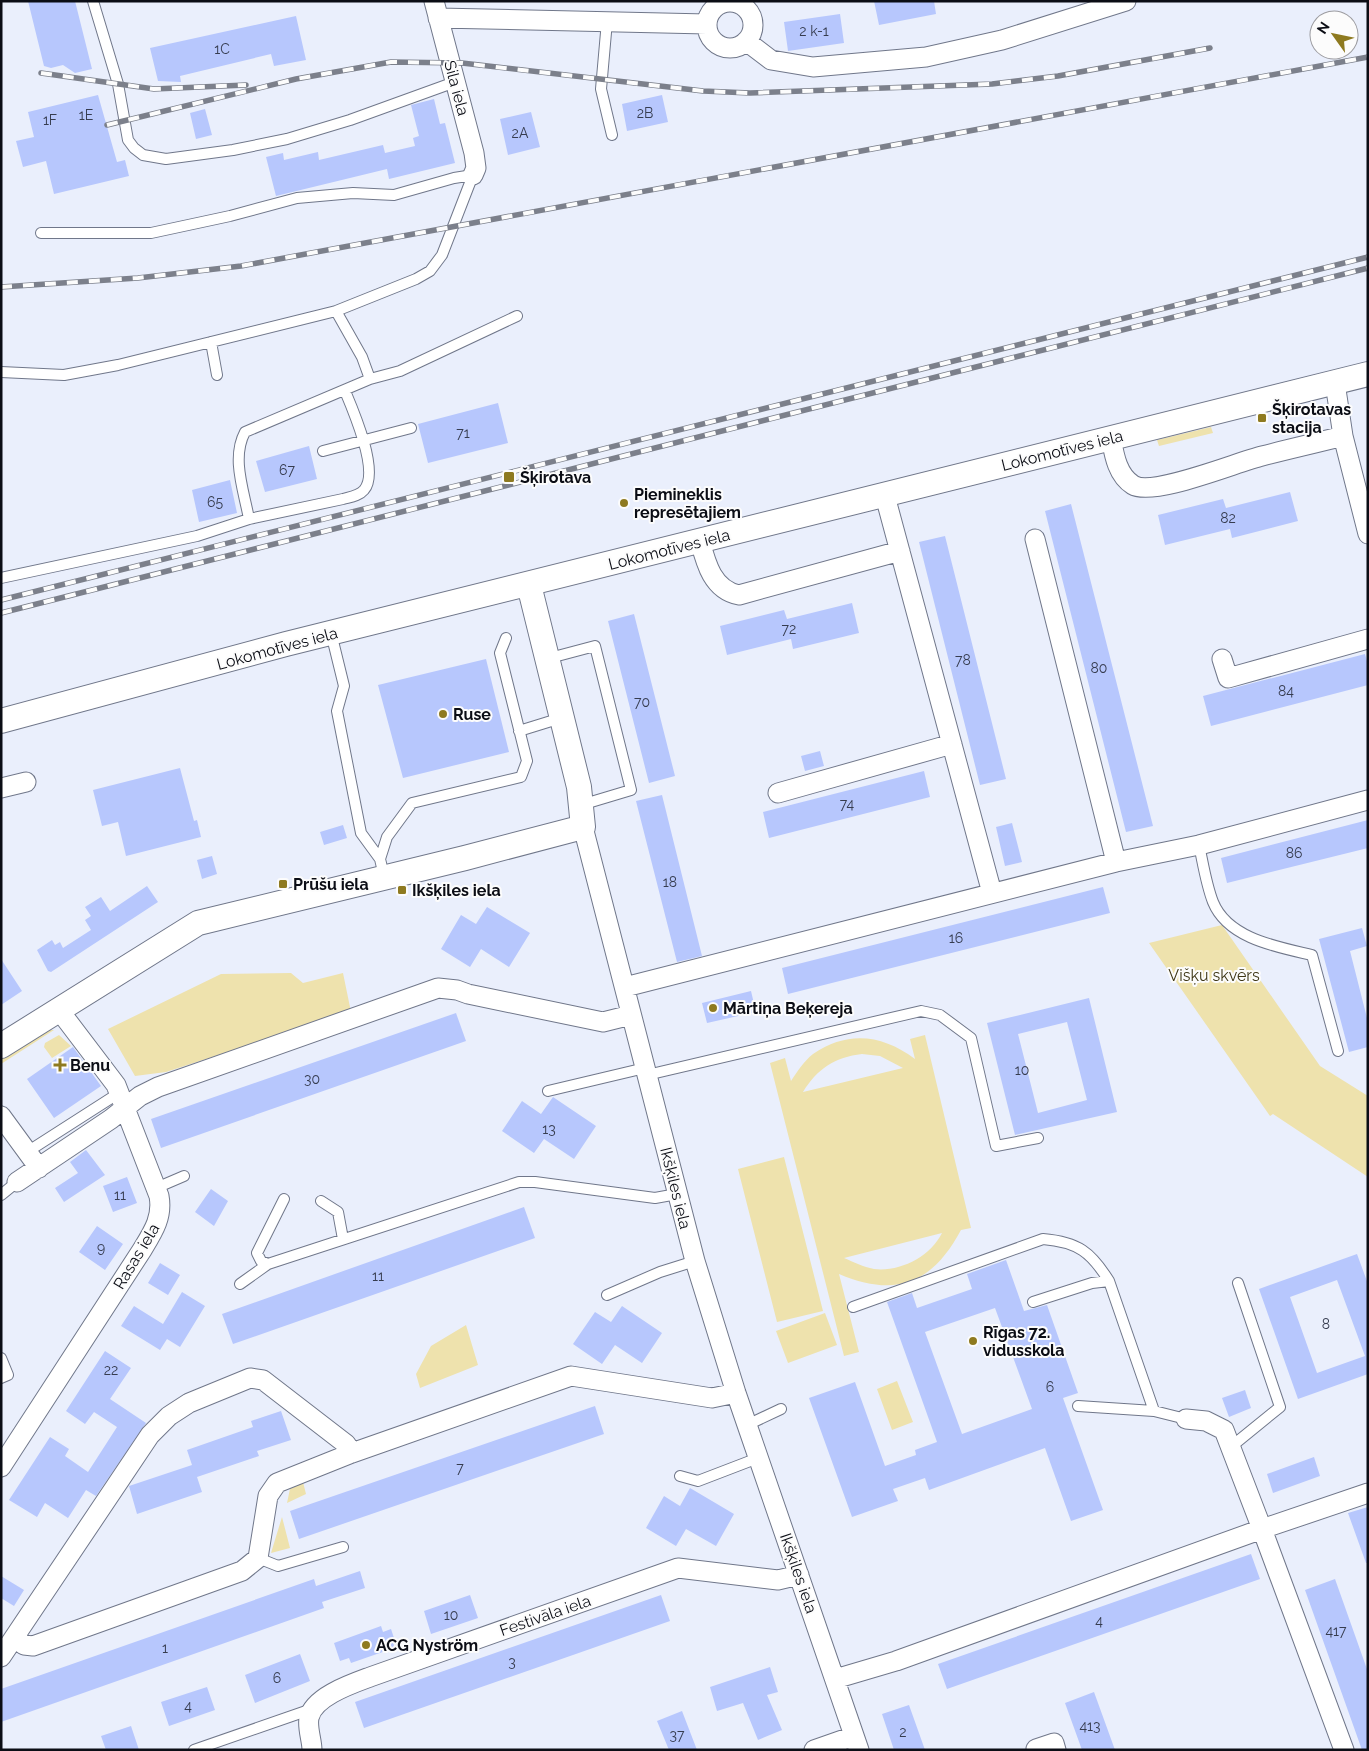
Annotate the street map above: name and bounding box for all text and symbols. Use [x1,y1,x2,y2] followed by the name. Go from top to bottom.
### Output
[1309,10,1359,60] north arrow
[1313,19,1333,37] text: N
[799,23,829,39] house number: 2 k-1
[214,41,230,57] house number: 1C
[440,58,473,118] street label: Sila iela
[637,105,653,121] house number: 2B
[79,107,93,123] house number: 1E
[43,112,57,128] house number: 1F
[512,125,529,141] house number: 2A
[1272,399,1351,437] place label: Šķirotavas stacija
[1256,412,1268,424] marker: Šķirotavas stacija
[456,425,470,441] house number: 71
[999,426,1125,475] street label: Lokomotīves iela
[279,462,295,478] house number: 67
[520,467,591,487] place label: Šķirotava
[502,470,516,484] marker: Šķirotava
[634,485,741,522] place label: Piemineklis represētajiem
[207,494,223,510] house number: 65
[618,497,630,509] marker: Piemineklis represētajiem
[1220,510,1236,526] house number: 82
[606,525,732,574] street label: Lokomotīves iela
[782,621,796,637] house number: 72
[214,623,340,674] street label: Lokomotīves iela
[955,652,971,668] house number: 78
[1091,660,1107,676] house number: 80
[1278,683,1294,699] house number: 84
[634,694,650,710] house number: 70
[453,705,491,724] place label: Ruse
[437,708,449,720] marker: Ruse
[840,796,855,812] house number: 74
[1286,845,1302,861] house number: 86
[663,874,677,890] house number: 18
[293,875,369,894] place label: Prūšu iela
[277,878,289,890] marker: Prūšu iela
[412,881,501,900] place label: Ikšķiles iela
[396,884,408,896] marker: Ikšķiles iela
[949,930,963,946] house number: 16
[1168,966,1260,985] park label: Višķu skvērs
[723,999,853,1018] place label: Mārtiņa Beķereja
[707,1002,719,1014] marker: Mārtiņa Beķereja
[70,1056,110,1075] place label: Benu
[54,1059,66,1071] marker: Benu
[1015,1062,1029,1078] house number: 10
[304,1071,320,1087] house number: 30
[542,1121,556,1137] house number: 13
[656,1145,695,1231] street label: Ikšķiles iela
[114,1187,126,1203] house number: 11
[109,1220,163,1293] street label: Rasas iela
[97,1240,105,1256] house number: 9
[372,1268,384,1284] house number: 11
[1322,1316,1330,1332] house number: 8
[983,1323,1064,1360] place label: Rīgas 72. vidusskola
[967,1335,979,1347] marker: Rīgas 72. vidusskola
[104,1362,118,1378] house number: 22
[1046,1379,1054,1395] house number: 6
[456,1460,464,1476] house number: 7
[776,1531,821,1616] street label: Ikšķiles iela
[497,1591,593,1640] street label: Festivāla iela
[444,1607,458,1623] house number: 10
[1095,1613,1103,1629] house number: 4
[1325,1623,1347,1639] house number: 417
[376,1636,478,1655] place label: ACG Nyström
[360,1639,372,1651] marker: ACG Nyström
[162,1640,168,1656] house number: 1
[508,1654,516,1670] house number: 3
[273,1670,281,1686] house number: 6
[184,1698,192,1714] house number: 4
[1079,1718,1101,1734] house number: 413
[899,1724,907,1740] house number: 2
[670,1727,685,1743] house number: 37

